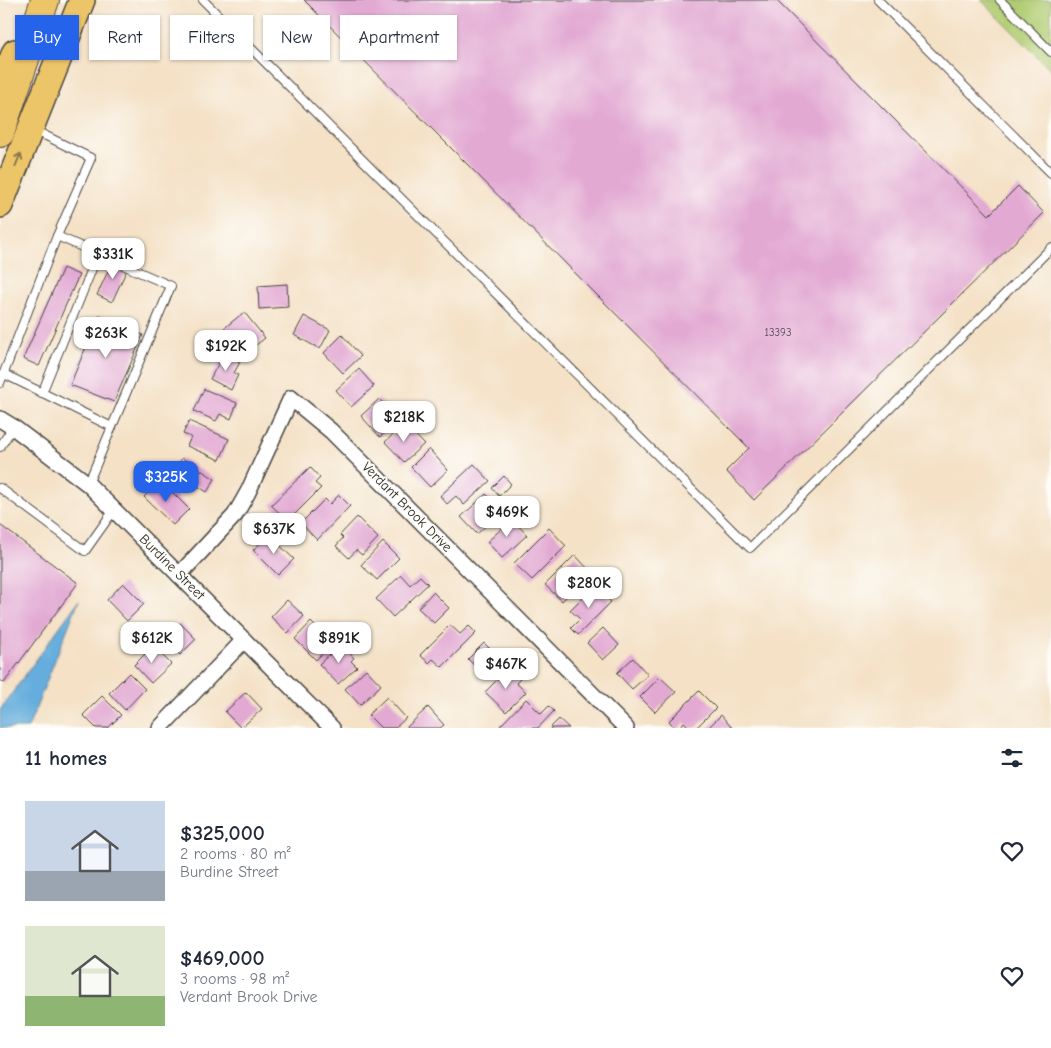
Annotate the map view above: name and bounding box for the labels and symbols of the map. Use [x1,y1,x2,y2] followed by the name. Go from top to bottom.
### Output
[14,153,23,168] one-way arrow
[78,238,148,280] pin: $331K
[71,316,141,359] pin: $263K
[765,326,791,339] house number: 13393
[191,330,261,372] pin: $192K
[369,400,439,443] pin: $218K
[358,458,456,556] street label: Verdant Brook Drive
[131,460,201,503] pin: $325K
[472,496,542,538] pin: $469K
[239,512,309,555] pin: $637K
[136,531,209,604] street label: Burdine Street
[554,566,624,609] pin: $280K
[117,622,187,664] pin: $612K
[304,622,374,664] pin: $891K
[471,648,541,690] pin: $467K

